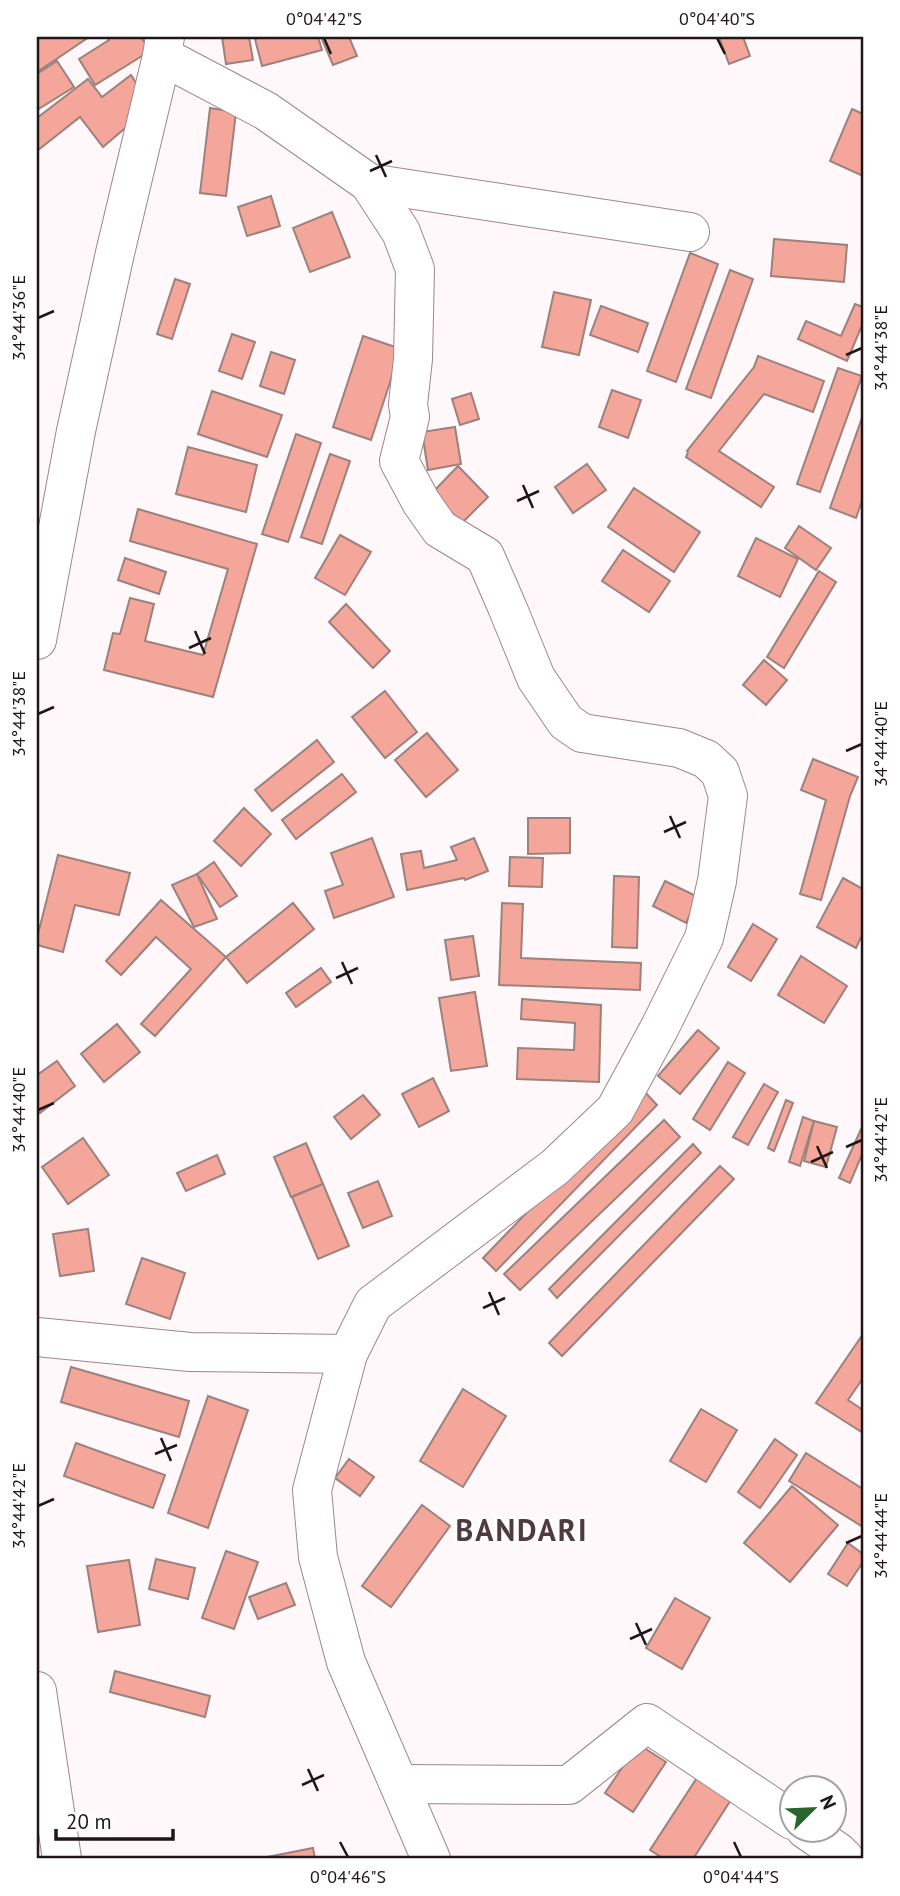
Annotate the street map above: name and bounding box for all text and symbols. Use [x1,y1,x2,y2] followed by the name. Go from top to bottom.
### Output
[286,7,362,30] text: 0°04'42"S
[679,7,755,30] text: 0°04'40"S
[7,275,30,361] text: 34°44'36"E
[869,305,892,391] text: 34°44'38"E
[7,671,30,757] text: 34°44'38"E
[869,701,892,787] text: 34°44'40"E
[7,1067,30,1153] text: 34°44'40"E
[869,1097,892,1183] text: 34°44'42"E
[7,1463,30,1549] text: 34°44'42"E
[869,1493,892,1579] text: 34°44'44"E
[456,1510,588,1549] district label: BANDARI
[778,1773,848,1843] north arrow
[815,1792,842,1813] text: N
[56,1798,173,1842] scale bar
[66,1808,112,1835] text: 20 m
[310,1865,386,1888] text: 0°04'46"S
[703,1865,779,1888] text: 0°04'44"S

